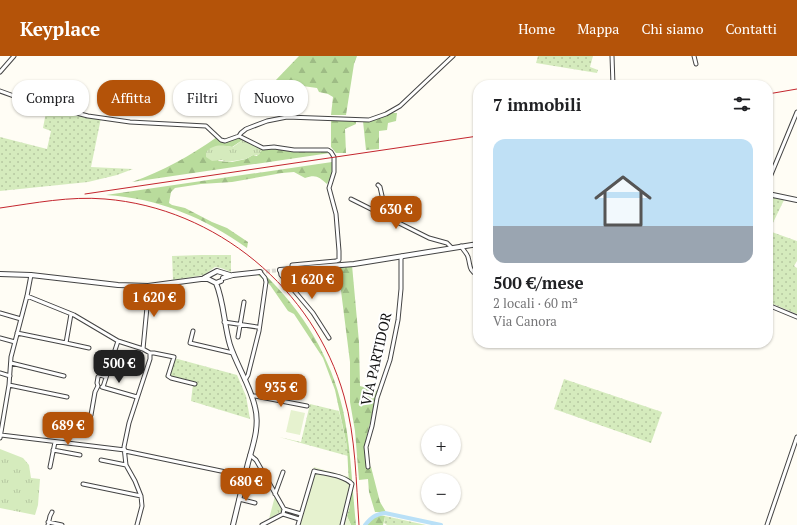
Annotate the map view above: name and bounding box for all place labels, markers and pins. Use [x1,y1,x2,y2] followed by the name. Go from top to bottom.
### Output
[368,196,424,230] pin: 630 €
[275,266,349,300] pin: 1 620 €
[117,284,191,318] pin: 1 620 €
[91,350,147,384] pin: 500 €
[253,374,309,408] pin: 935 €
[40,412,96,446] pin: 689 €
[218,468,274,502] pin: 680 €

